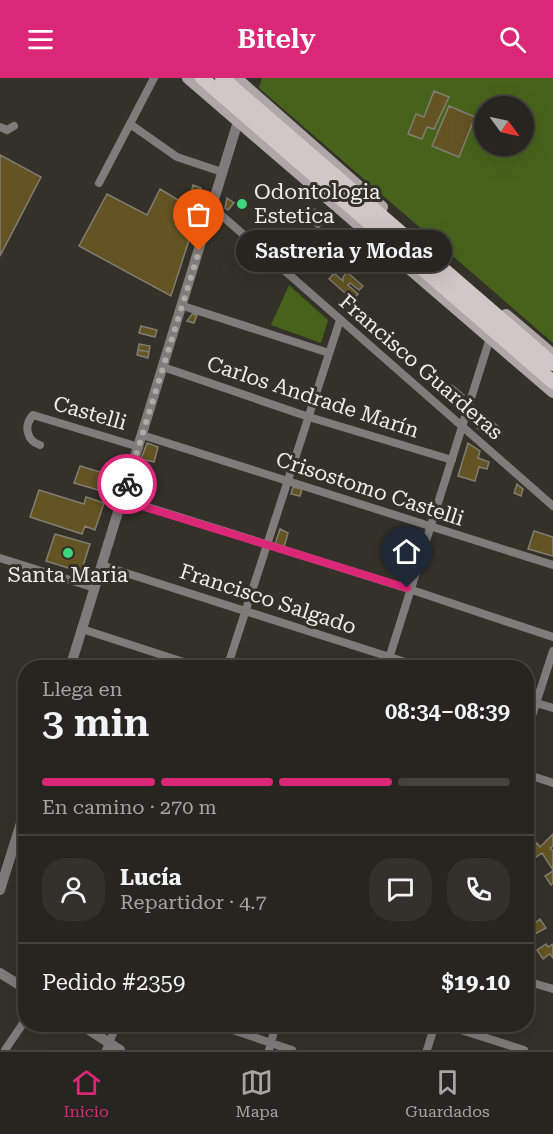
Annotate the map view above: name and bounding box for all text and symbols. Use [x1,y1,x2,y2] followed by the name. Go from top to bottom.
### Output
[24,23,57,56] icon: menu
[237,23,316,55] text: Bitely
[496,23,529,56] icon: search
[474,96,534,156] north arrow
[474,96,534,156] map controls
[254,180,381,228] place label: Odontologia Estetica
[173,189,224,251] pin
[235,197,249,211] marker: Odontologia Estetica
[182,198,215,231] icon: bag
[235,230,451,272] callout: Sastreria y Modas
[255,239,433,263] text: Sastreria y Modas
[334,290,508,445] street label: Francisco Guarderas
[204,351,422,443] street label: Carlos Andrade Marín
[51,391,130,435] street label: Castelli
[273,447,467,531] street label: Crisostomo Castelli
[97,454,157,514] courier
[111,468,144,501] icon: bike
[381,526,432,588] pin
[390,535,423,568] icon: home
[61,546,75,560] marker: Santa Maria
[177,559,359,639] street label: Francisco Salgado
[8,563,129,587] place label: Santa Maria
[42,677,122,701] text: Llega en
[385,699,510,724] text: 08:34–08:39
[42,700,149,746] text: 3 min
[42,795,217,819] text: En camino · 270 m
[42,858,105,921] button: person
[369,858,432,921] button: chat
[447,858,510,921] button: phone
[120,865,181,890] text: Lucía
[120,890,267,914] text: Repartidor · 4.7
[42,970,185,995] text: Pedido #2359
[441,970,510,995] text: $19.10
[63,1066,109,1121] tab: Inicio
[236,1066,278,1121] tab: Mapa
[405,1066,490,1121] tab: Guardados

